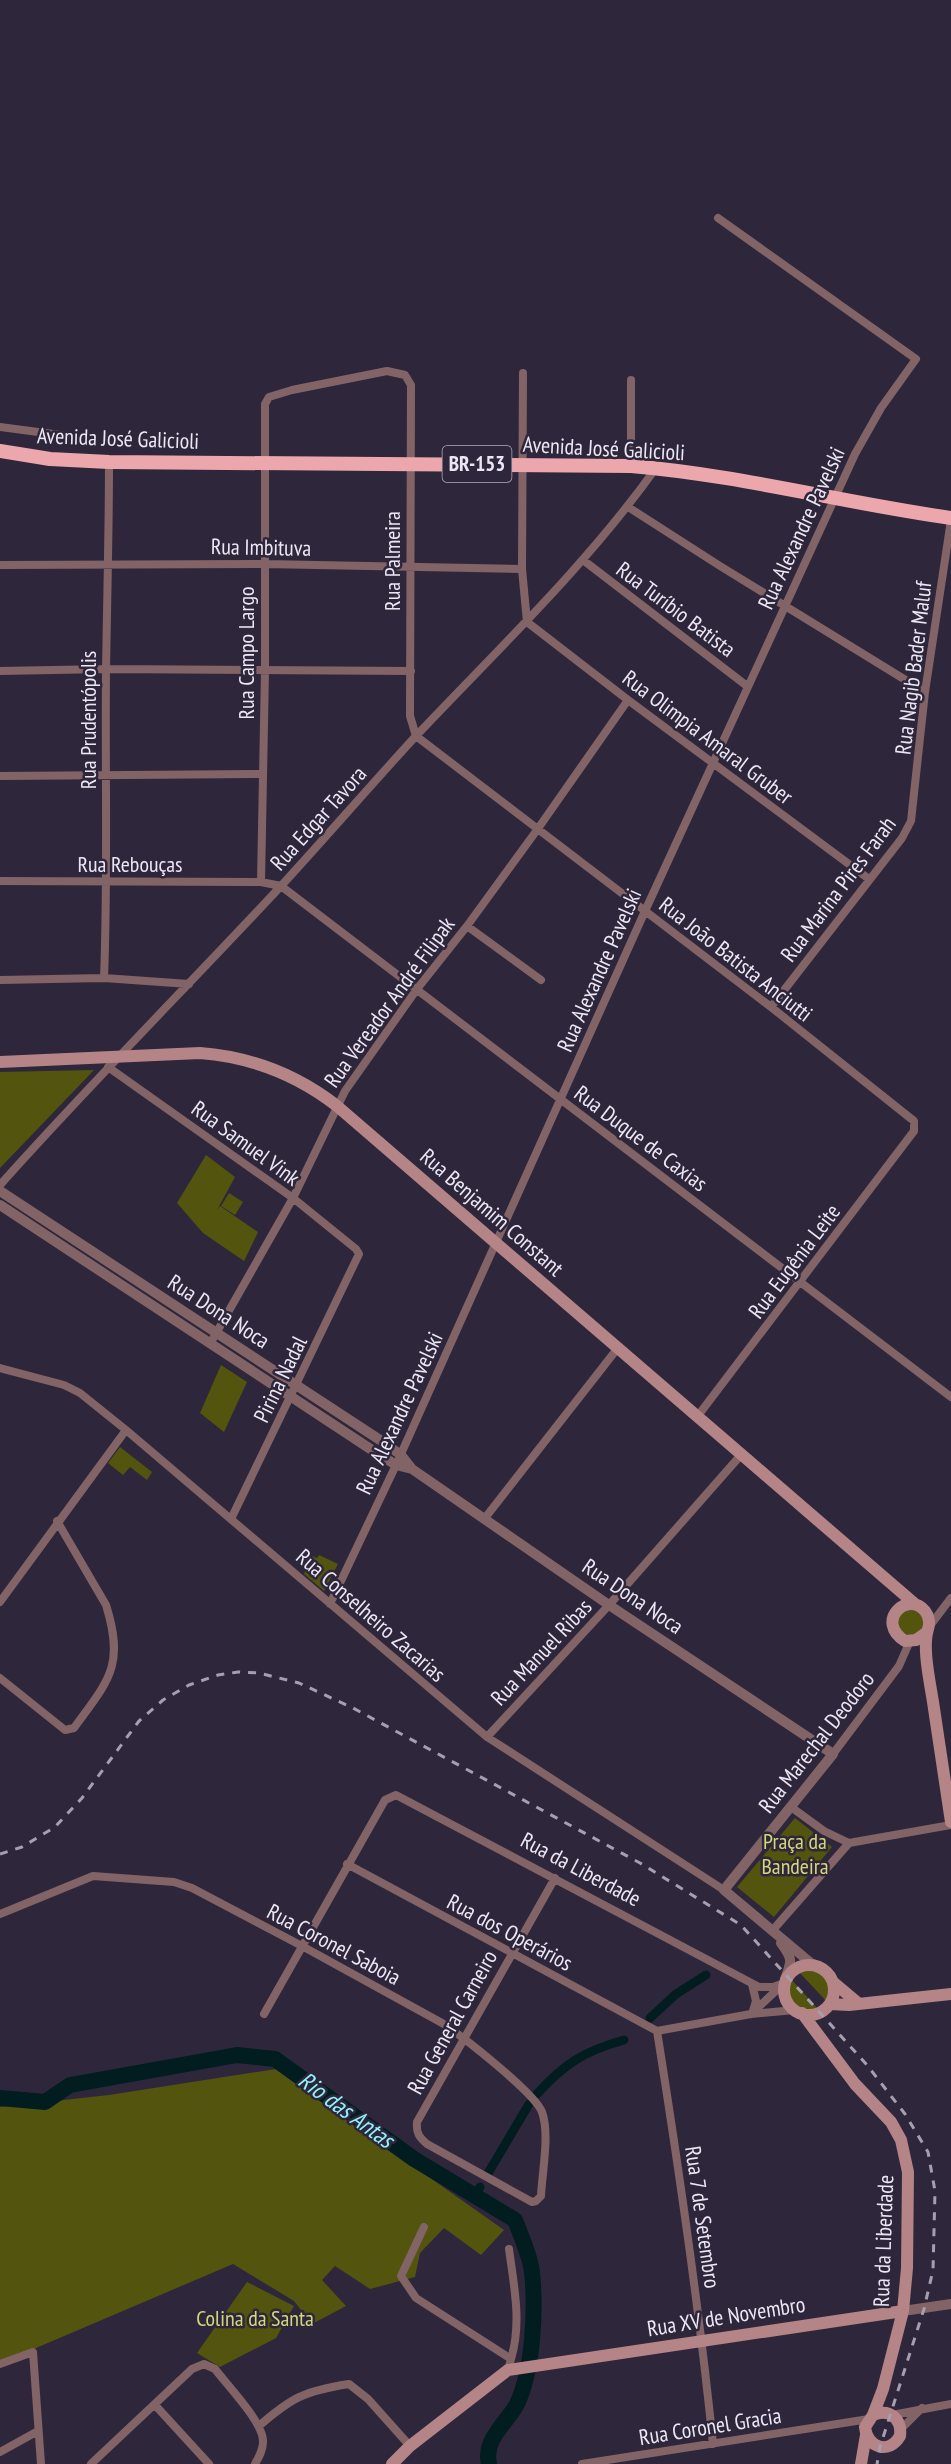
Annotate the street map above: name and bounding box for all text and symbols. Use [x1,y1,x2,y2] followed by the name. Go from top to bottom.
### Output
[36,421,200,455] street label: Avenida José Galicioli
[522,430,686,466] street label: Avenida José Galicioli
[751,442,851,614] street label: Rua Alexandre Pavelski
[442,446,512,482] road number: BR-153
[378,511,406,611] street label: Rua Palmeira
[211,532,311,562] street label: Rua Imbituva
[611,555,741,663] street label: Rua Turíbio Batista
[888,578,938,756] street label: Rua Nagib Bader Maluf
[232,587,260,719] street label: Rua Campo Largo
[74,651,102,789] street label: Rua Prudentópolis
[617,664,799,810] street label: Rua Olimpia Amaral Gruber
[264,760,372,876] street label: Rua Edgar Tavora
[774,811,902,967] street label: Rua Marina Pires Farah
[77,850,183,878] street label: Rua Rebouças
[550,884,648,1056] street label: Rua Alexandre Pavelski
[654,890,818,1028] street label: Rua João Batista Anciutti
[318,911,461,1093] street label: Rua Vereador André Filipak
[569,1079,713,1197] street label: Rua Duque de Caxias
[186,1094,306,1192] street label: Rua Samuel Vink
[415,1142,569,1282] street label: Rua Benjamim Constant
[742,1198,846,1324] street label: Rua Eugênia Leite
[163,1268,275,1354] street label: Rua Dona Noca
[349,1327,449,1499] street label: Rua Alexandre Pavelski
[247,1330,313,1427] street label: Pirina Nadal
[290,1542,452,1688] street label: Rua Conselheiro Zacarias
[577,1552,689,1640] street label: Rua Dona Noca
[485,1593,597,1711] street label: Rua Manuel Ribas
[752,1666,880,1818] street label: Rua Marechal Deodoro
[516,1826,646,1912] street label: Rua da Liberdade
[761,1827,829,1880] park label: Praça da Bandeira
[442,1887,578,1977] street label: Rua dos Operários
[262,1897,406,1991] street label: Rua Coronel Saboia
[401,1945,503,2099] street label: Rua General Carneiro
[292,2064,403,2156] water label: Rio das Antas
[679,2144,727,2290] street label: Rua 7 de Setembro
[867,2175,899,2307] street label: Rua da Liberdade
[645,2290,807,2342] street label: Rua XV de Novembro
[196,2304,314,2332] park label: Colina da Santa
[637,2401,783,2451] street label: Rua Coronel Gracia

